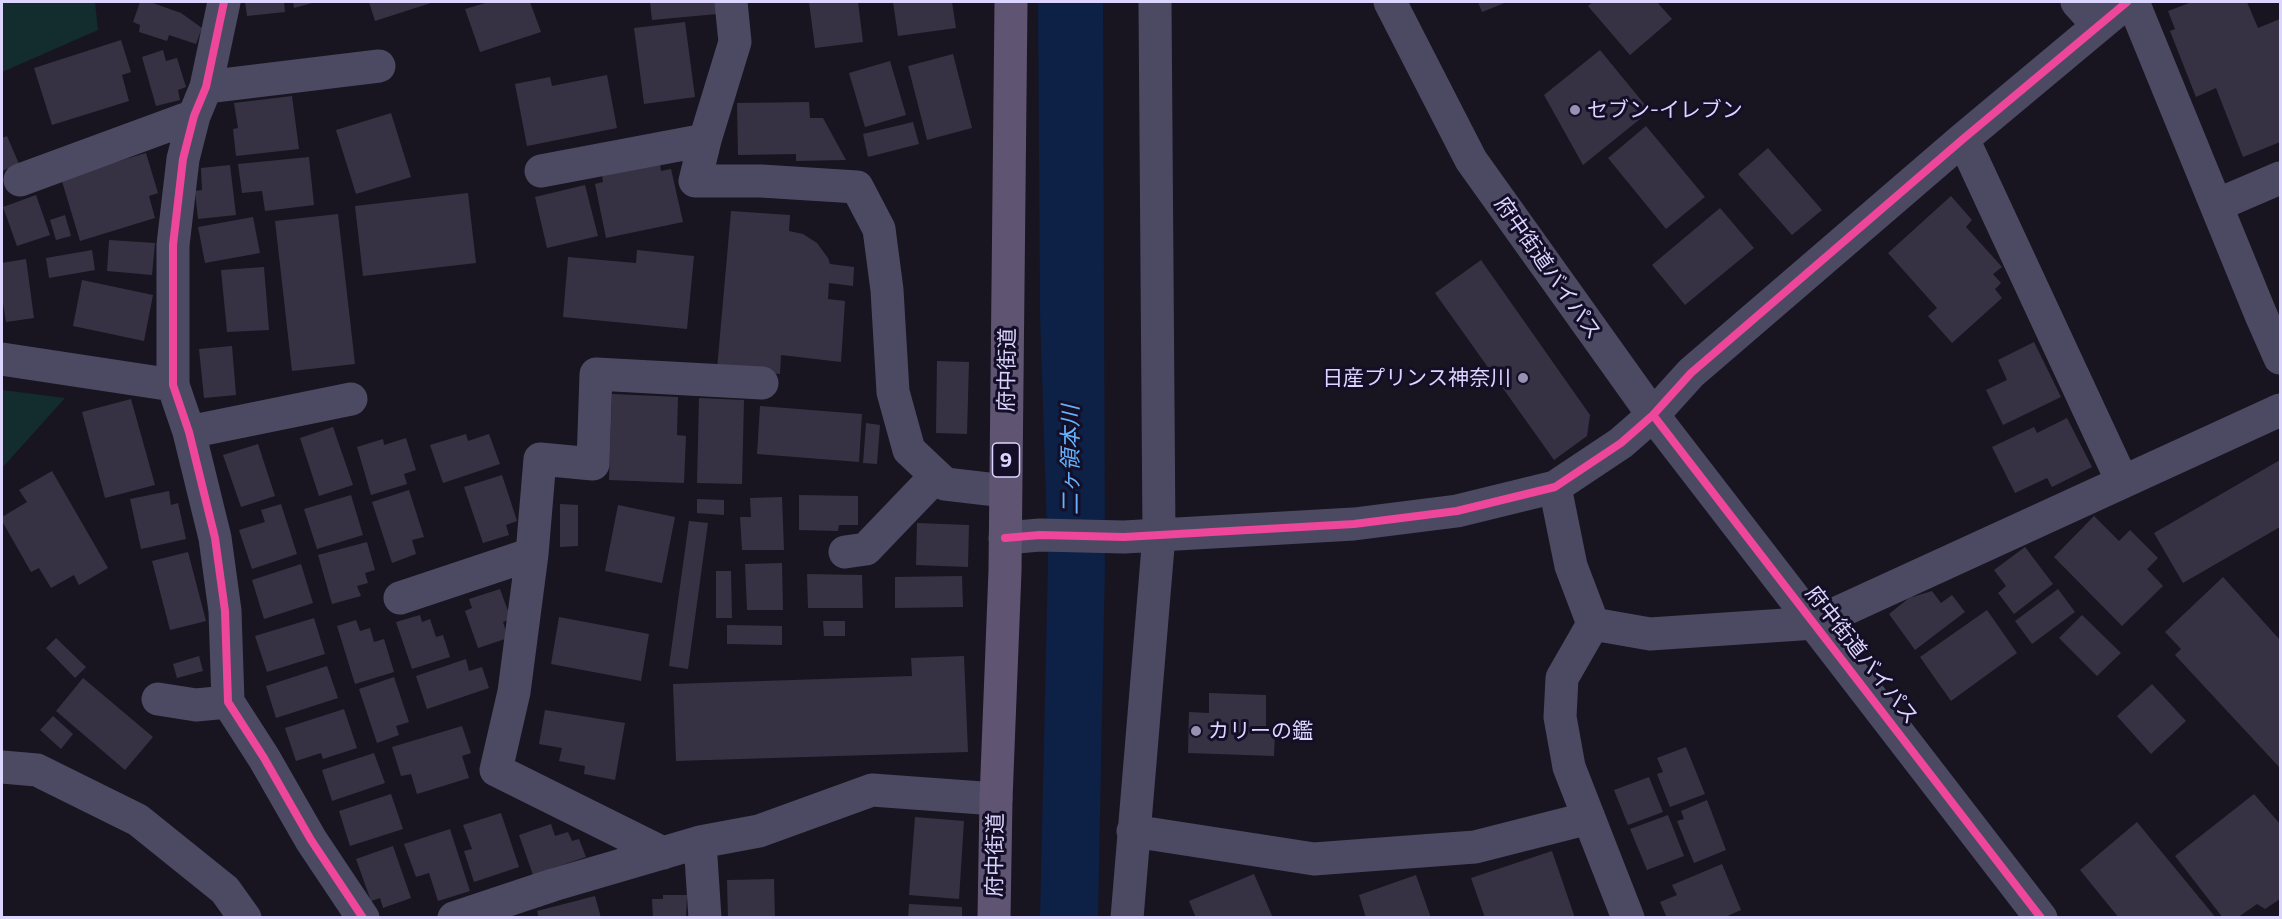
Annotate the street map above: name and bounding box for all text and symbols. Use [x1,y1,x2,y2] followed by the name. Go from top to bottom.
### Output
[1587,97,1743,123] place label: セブン-イレブン
[1568,103,1582,117] marker: セブン-イレブン
[1489,192,1607,344] street label: 府中街道バイパス
[994,328,1020,412] street label: 府中街道
[1322,365,1511,391] place label: 日産プリンス神奈川
[1516,371,1530,385] marker: 日産プリンス神奈川
[1058,405,1084,515] water label: 二ヶ領本川
[992,443,1020,477] road number: 9
[1800,581,1924,729] street label: 府中街道バイパス
[1208,718,1313,744] place label: カリーの鑑
[1189,724,1203,738] marker: カリーの鑑
[982,813,1008,897] street label: 府中街道

